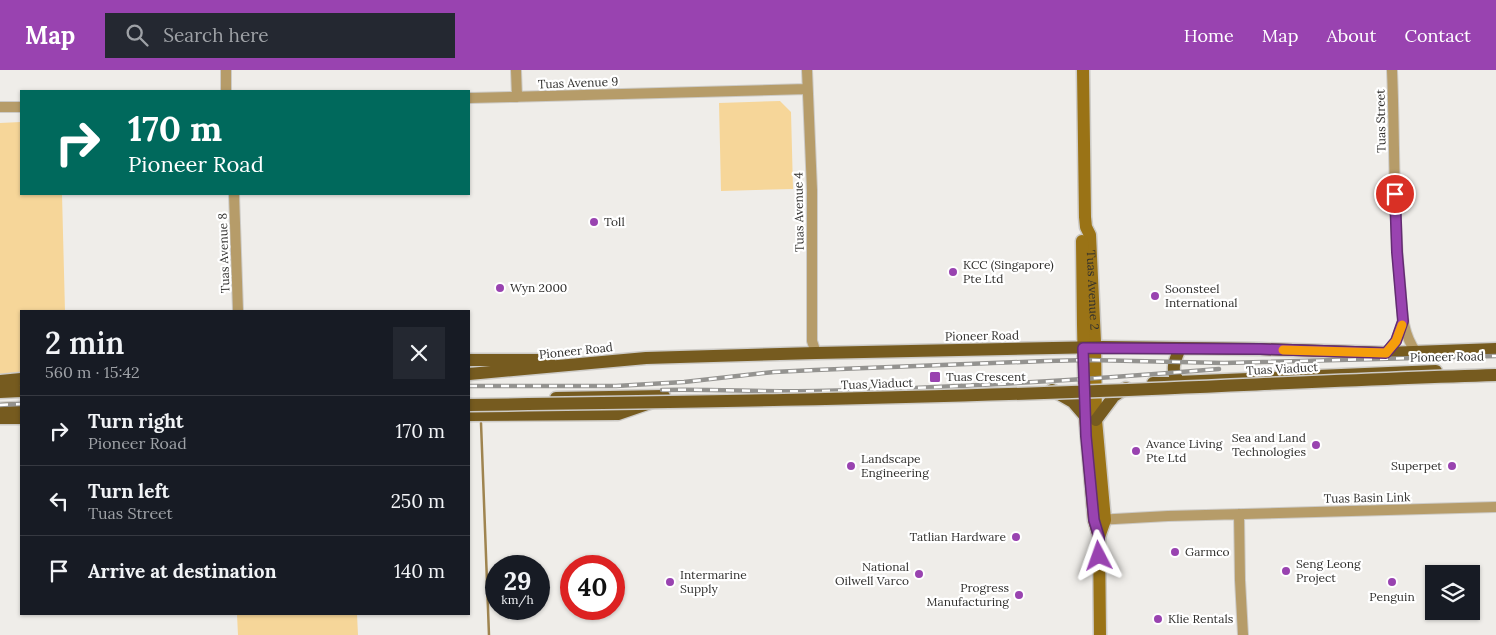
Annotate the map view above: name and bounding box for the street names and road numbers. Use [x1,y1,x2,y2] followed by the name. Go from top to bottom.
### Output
[538,74,618,91] street label: Tuas Avenue 9
[1372,89,1389,153] street label: Tuas Street
[790,171,807,252] street label: Tuas Avenue 4
[215,212,232,293] street label: Tuas Avenue 8
[1084,250,1102,330] street label: Tuas Avenue 2
[945,327,1019,344] street label: Pioneer Road
[538,339,614,362] street label: Pioneer Road
[1410,348,1484,365] street label: Pioneer Road
[1246,359,1319,378] street label: Tuas Viaduct
[841,375,914,392] street label: Tuas Viaduct
[1324,489,1411,506] street label: Tuas Basin Link

